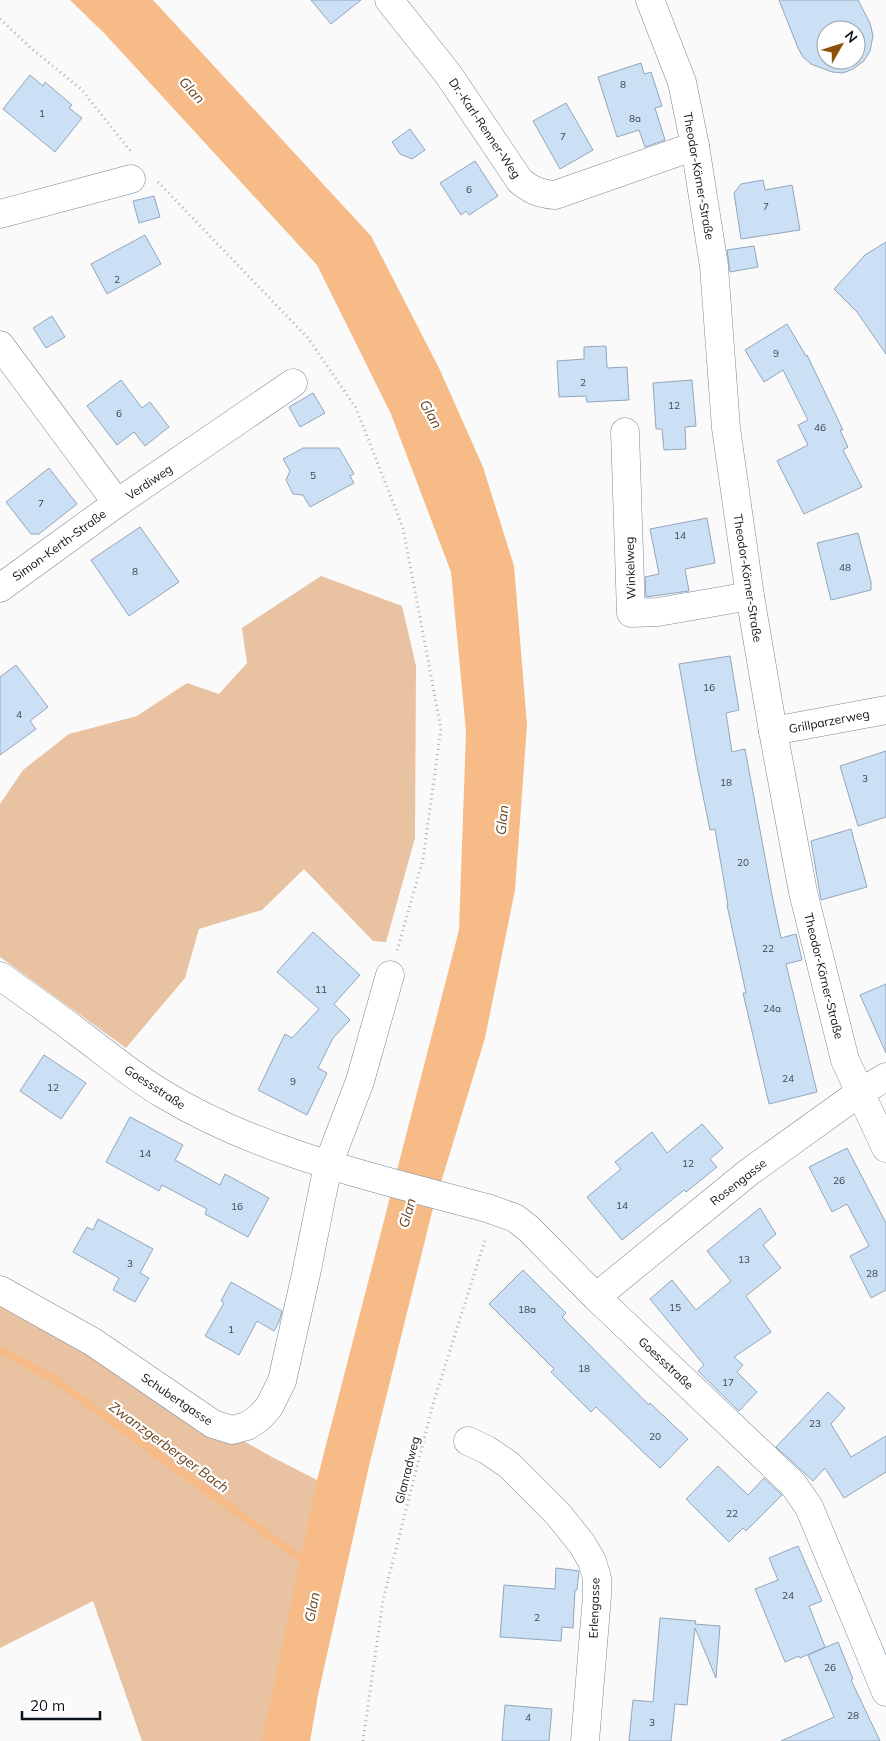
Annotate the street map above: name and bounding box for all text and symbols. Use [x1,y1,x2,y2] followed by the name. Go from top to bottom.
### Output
[816,20,866,70] north arrow
[841,27,861,47] text: N
[175,73,209,107] water label: Glan
[446,75,524,181] street label: Dr.-Karl-Renner-Weg
[620,78,626,91] house number: 8
[39,107,45,120] house number: 1
[680,111,718,241] street label: Theodor-Körner-Straße
[629,112,641,125] house number: 8a
[560,130,566,143] house number: 7
[466,183,472,196] house number: 6
[763,200,769,213] house number: 7
[114,273,120,286] house number: 2
[773,347,779,360] house number: 9
[580,376,586,389] house number: 2
[416,396,446,432] water label: Glan
[668,399,680,412] house number: 12
[116,407,122,420] house number: 6
[814,421,826,434] house number: 46
[123,461,175,503] street label: Verdiweg
[310,469,316,482] house number: 5
[38,497,44,510] house number: 7
[9,506,109,584] street label: Simon-Kerth-Straße
[730,513,766,643] street label: Theodor-Körner-Straße
[674,529,686,542] house number: 14
[621,536,639,600] street label: Winkelweg
[839,561,851,574] house number: 48
[132,565,138,578] house number: 8
[703,681,715,694] house number: 16
[787,706,871,736] street label: Grillparzerweg
[16,708,22,721] house number: 4
[862,772,868,785] house number: 3
[720,776,732,789] house number: 18
[491,804,513,836] water label: Glan
[737,856,749,869] house number: 20
[801,911,847,1041] street label: Theodor-Körner-Straße
[762,942,774,955] house number: 22
[315,983,327,996] house number: 11
[763,1002,781,1015] house number: 24a
[122,1062,188,1112] street label: Goessstraße
[782,1072,794,1085] house number: 24
[290,1075,296,1088] house number: 9
[47,1081,59,1094] house number: 12
[139,1147,151,1160] house number: 14
[707,1155,769,1209] street label: Rosengasse
[682,1157,694,1170] house number: 12
[833,1174,845,1187] house number: 26
[394,1196,420,1230] water label: Glan
[616,1199,628,1212] house number: 14
[231,1200,243,1213] house number: 16
[738,1253,750,1266] house number: 13
[127,1257,133,1270] house number: 3
[866,1267,878,1280] house number: 28
[669,1301,681,1314] house number: 15
[518,1303,536,1316] house number: 18a
[228,1323,234,1336] house number: 1
[635,1334,697,1392] street label: Goessstraße
[578,1362,590,1375] house number: 18
[138,1370,216,1428] street label: Schubertgasse
[722,1376,734,1389] house number: 17
[106,1397,232,1497] water label: Zwanzgerberger Bach
[809,1417,821,1430] house number: 23
[649,1430,661,1443] house number: 20
[391,1435,423,1505] street label: Glanradweg
[726,1507,738,1520] house number: 22
[585,1577,603,1639] street label: Erlengasse
[782,1589,794,1602] house number: 24
[300,1590,324,1624] water label: Glan
[534,1611,540,1624] house number: 2
[824,1661,836,1674] house number: 26
[22,1688,100,1720] scale bar
[30,1696,65,1715] text: 20 m
[847,1709,859,1722] house number: 28
[525,1711,531,1724] house number: 4
[649,1716,655,1729] house number: 3

